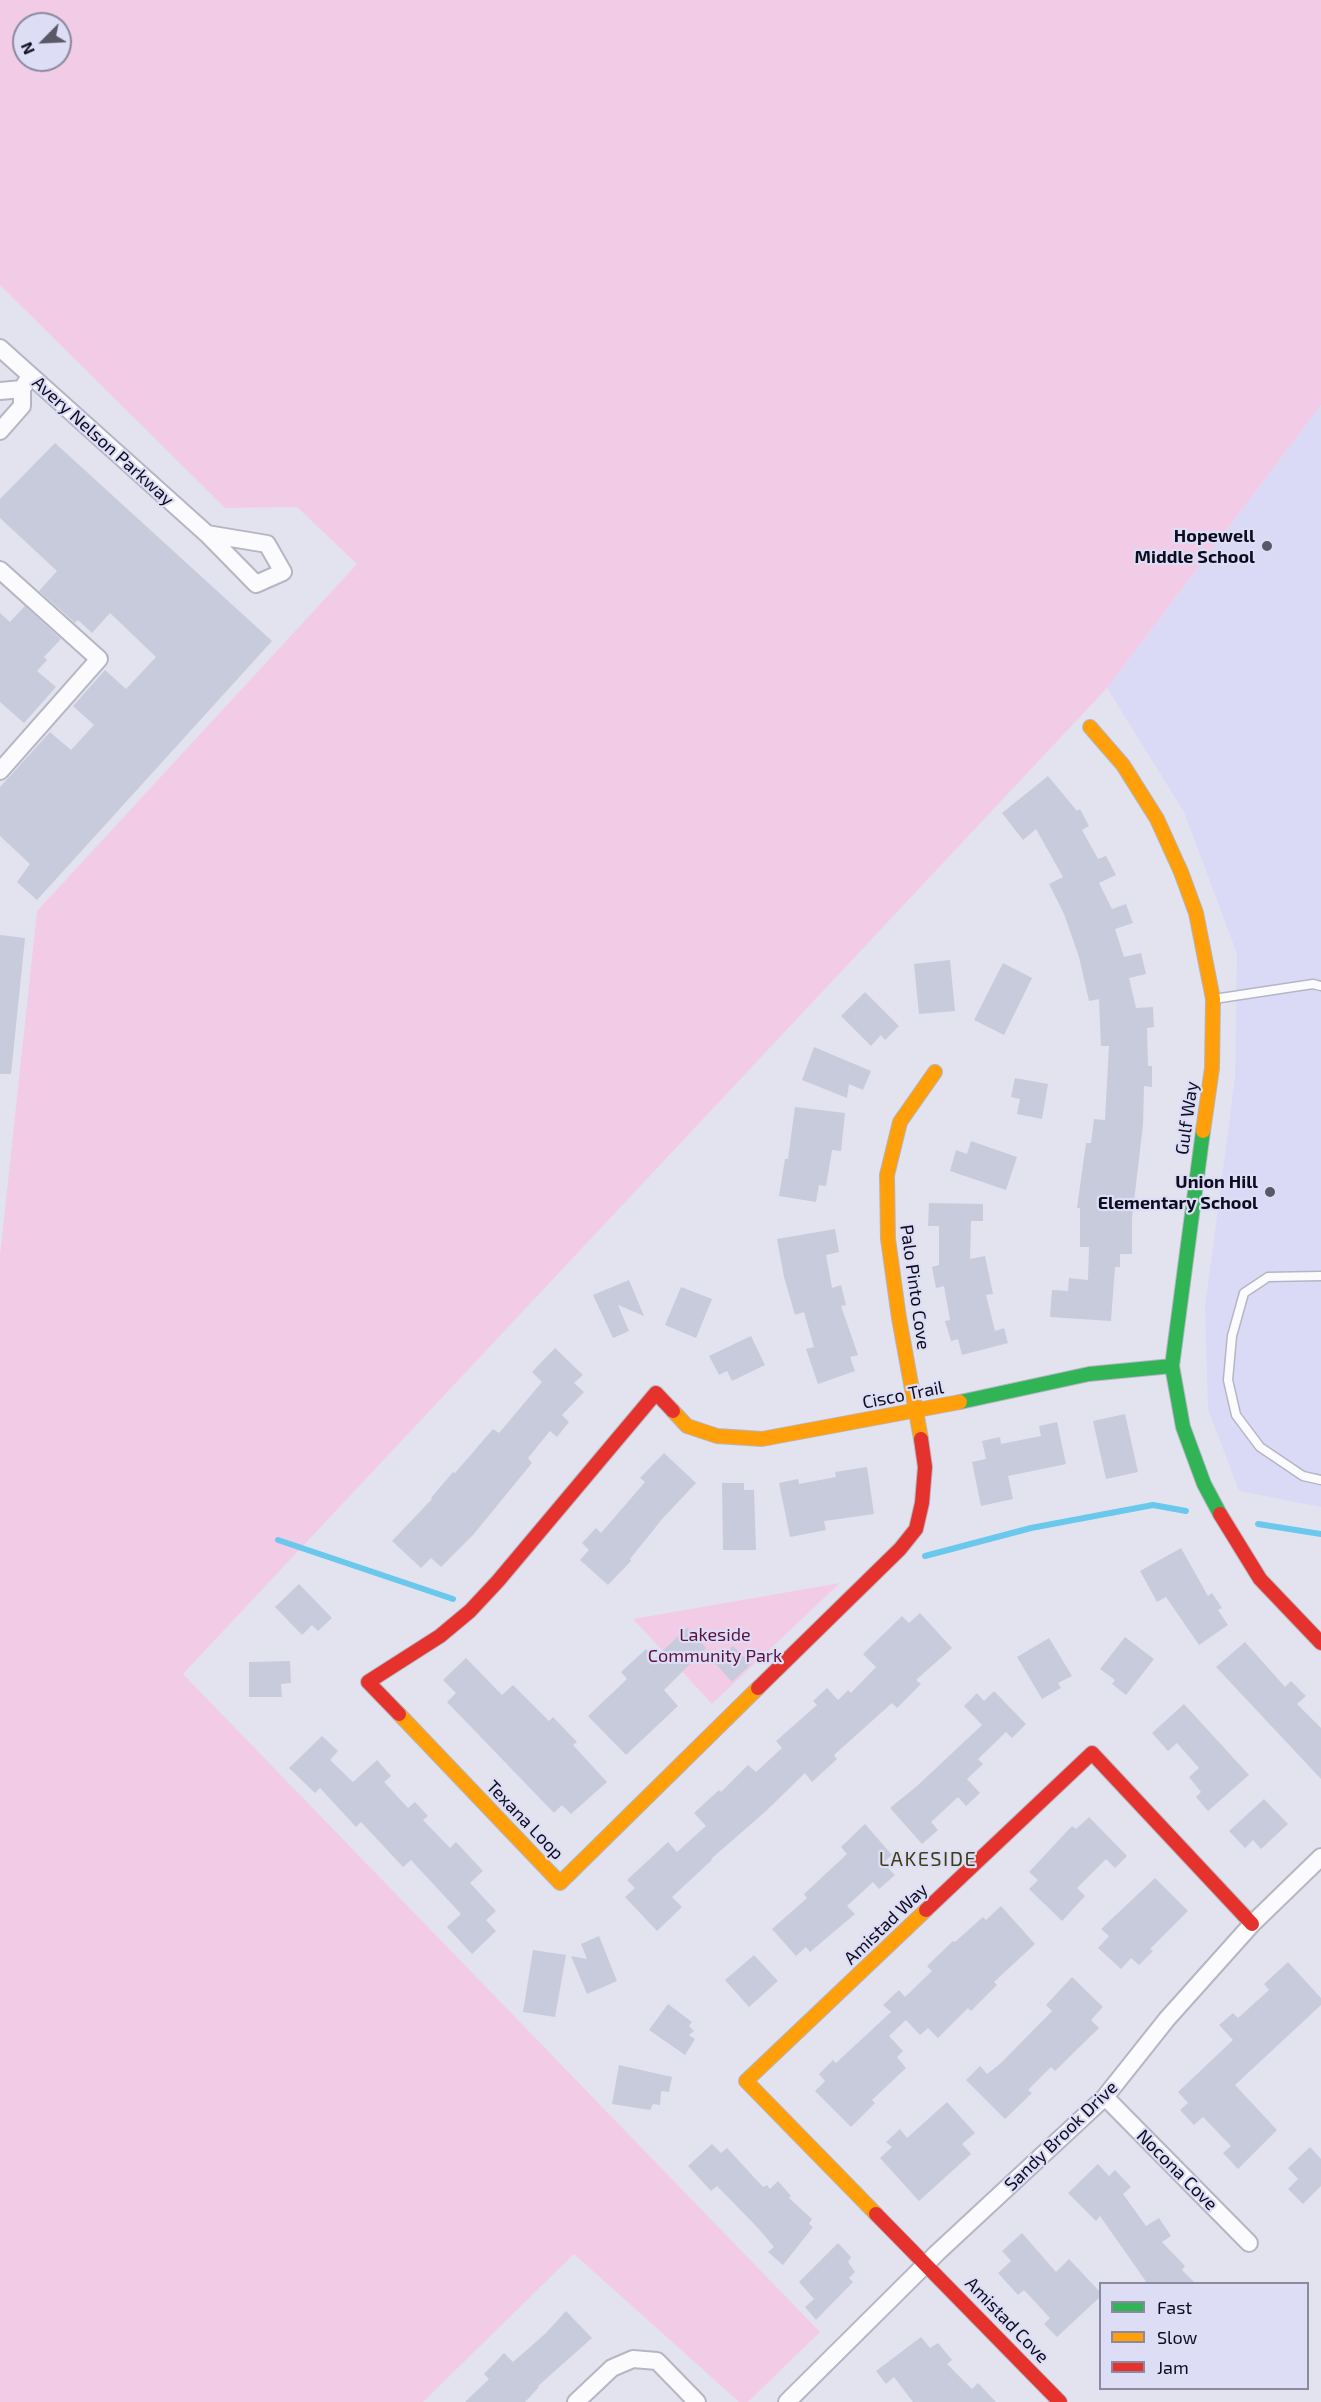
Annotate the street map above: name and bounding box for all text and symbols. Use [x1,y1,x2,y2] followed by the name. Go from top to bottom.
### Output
[12,12,72,72] north arrow
[16,40,38,58] text: N
[28,372,178,510] street label: Avery Nelson Parkway
[1134,525,1255,568] place label: Hopewell Middle School
[1260,539,1274,553] marker: Hopewell Middle School
[1171,1080,1203,1156] street label: Gulf Way
[1098,1171,1258,1214] place label: Union Hill Elementary School
[1263,1185,1277,1199] marker: Union Hill Elementary School
[896,1223,934,1351] street label: Palo Pinto Cove
[860,1377,946,1413] street label: Cisco Trail
[648,1624,782,1666] park label: Lakeside Community Park
[482,1776,568,1864] street label: Texana Loop
[879,1847,977,1871] district label: LAKESIDE
[840,1879,932,1969] street label: Amistad Way
[1000,2077,1122,2195] street label: Sandy Brook Drive
[1132,2125,1222,2215] street label: Nocona Cove
[961,2273,1053,2367] street label: Amistad Cove
[1099,2282,1309,2390] legend
[1157,2296,1192,2318] text: Fast
[1157,2326,1197,2348] text: Slow
[1157,2356,1189,2378] text: Jam

